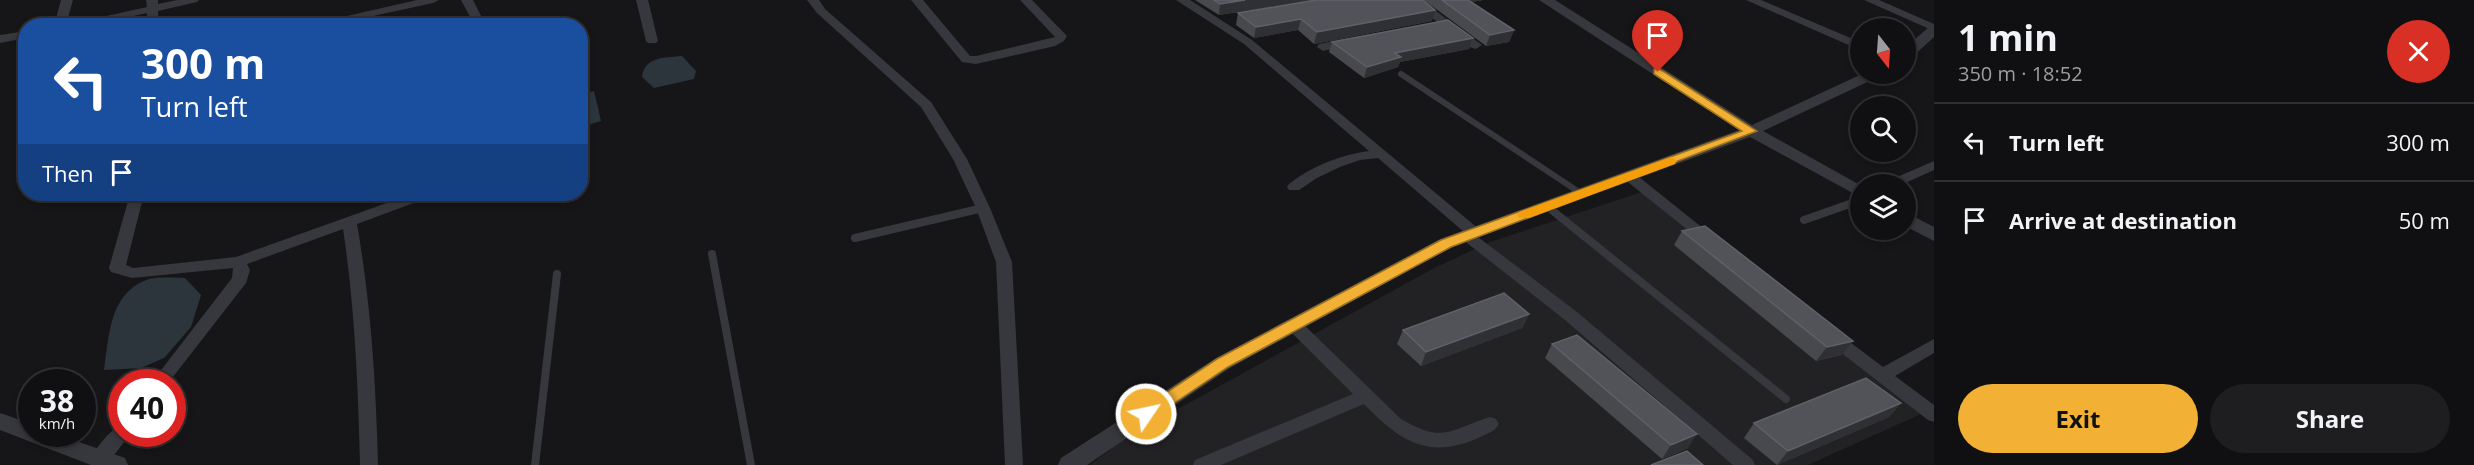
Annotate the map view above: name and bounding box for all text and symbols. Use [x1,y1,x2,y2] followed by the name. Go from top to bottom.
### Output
[1632,10,1683,72] pin
[1958,13,2058,62] text: 1 min
[1850,18,1916,84] north arrow
[1850,18,1916,240] map controls
[1641,19,1674,52] icon: arrive
[2387,20,2450,83] button: close
[141,34,265,91] text: 300 m
[42,42,120,120] icon: left
[1958,60,2083,87] text: 350 m · 18:52
[141,88,248,125] text: Turn left
[1850,96,1916,162] button: search
[1958,126,1991,159] icon: left
[2009,127,2104,157] text: Turn left
[2386,127,2450,157] text: 300 m
[105,156,138,189] icon: arrive
[42,158,93,188] text: Then
[1850,174,1916,240] button: layers
[1958,204,1991,237] icon: arrive
[2009,205,2237,235] text: Arrive at destination
[2399,205,2450,235] text: 50 m
[108,369,186,447] speed limit sign: 40
[40,380,74,421] text: 38
[1114,382,1178,446] position arrow
[1958,384,2198,453] button: Exit
[2210,384,2450,453] button: Share
[39,413,75,433] text: km/h

